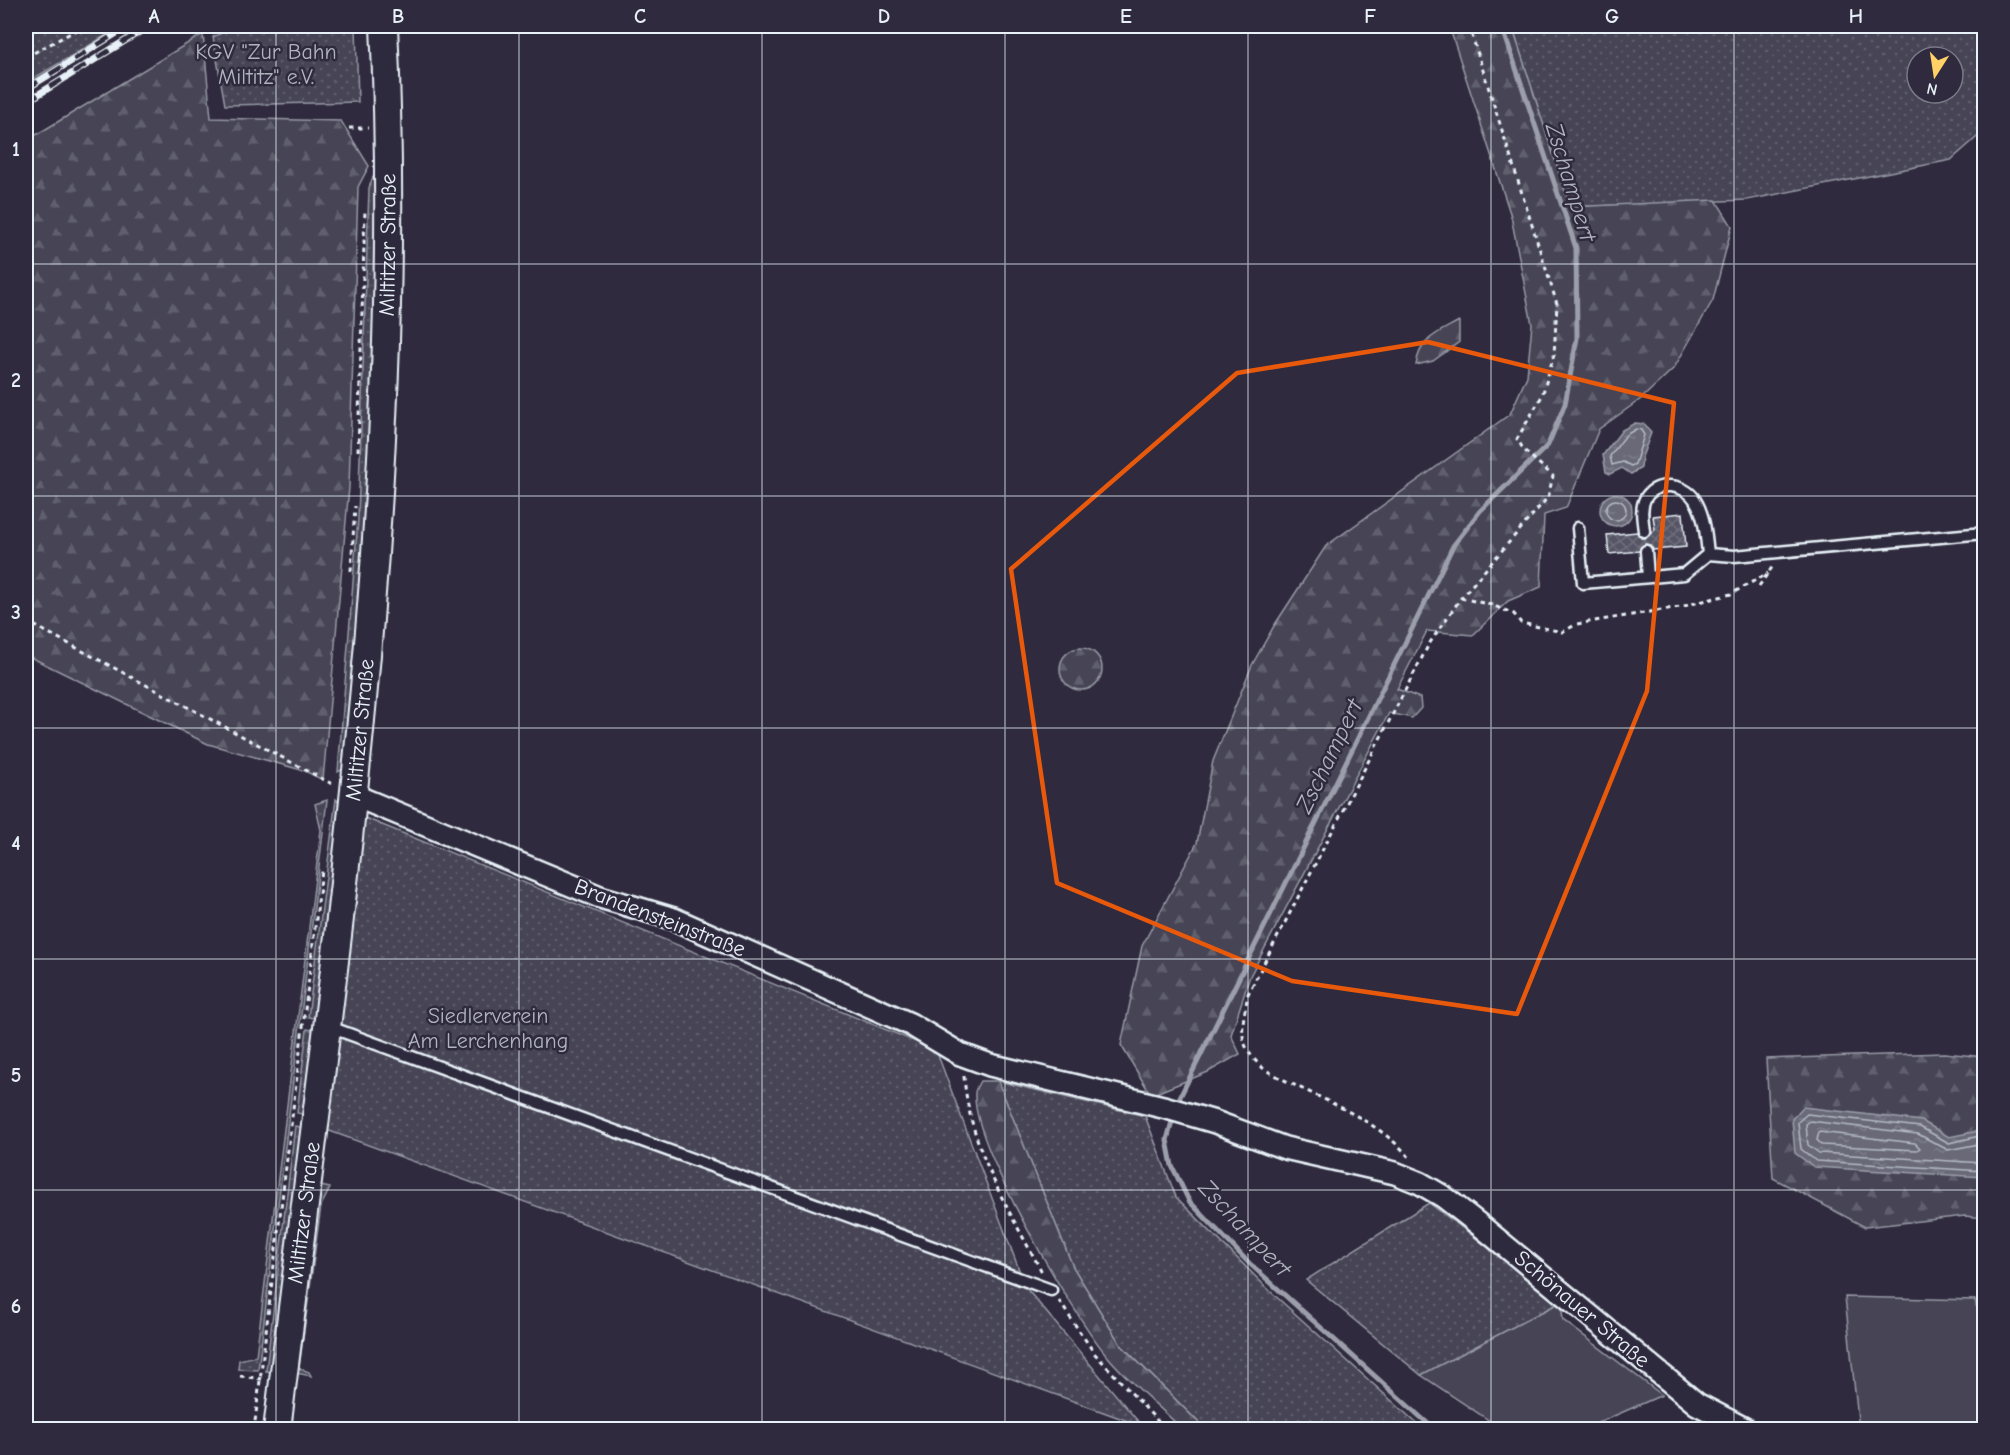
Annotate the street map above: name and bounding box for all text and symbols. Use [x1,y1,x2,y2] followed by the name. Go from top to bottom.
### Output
[148,5,160,28] text: A
[392,5,404,28] text: B
[634,5,646,28] text: C
[878,5,890,28] text: D
[1120,5,1132,28] text: E
[1364,5,1376,28] text: F
[1605,5,1619,28] text: G
[1849,5,1863,28] text: H
[195,39,337,90] park label: KGV "Zur Bahn Miltitz" e.V.
[1905,45,1965,105] north arrow
[1925,79,1939,99] text: N
[1539,118,1603,246] water label: Zschampert
[12,138,20,161] text: 1
[374,173,401,317] street label: Miltitzer Straße
[11,369,21,392] text: 2
[11,601,21,624] text: 3
[340,658,380,802] street label: Miltitzer Straße
[1289,693,1369,818] water label: Zschampert
[11,832,21,855] text: 4
[571,873,749,963] street label: Brandensteinstraße
[408,1003,568,1054] park label: Siedlerverein Am Lerchenhang
[11,1064,21,1087] text: 5
[282,1140,326,1285] street label: Miltitzer Straße
[1192,1173,1298,1283] water label: Zschampert
[1509,1245,1655,1373] street label: Schönauer Straße
[11,1295,21,1318] text: 6

